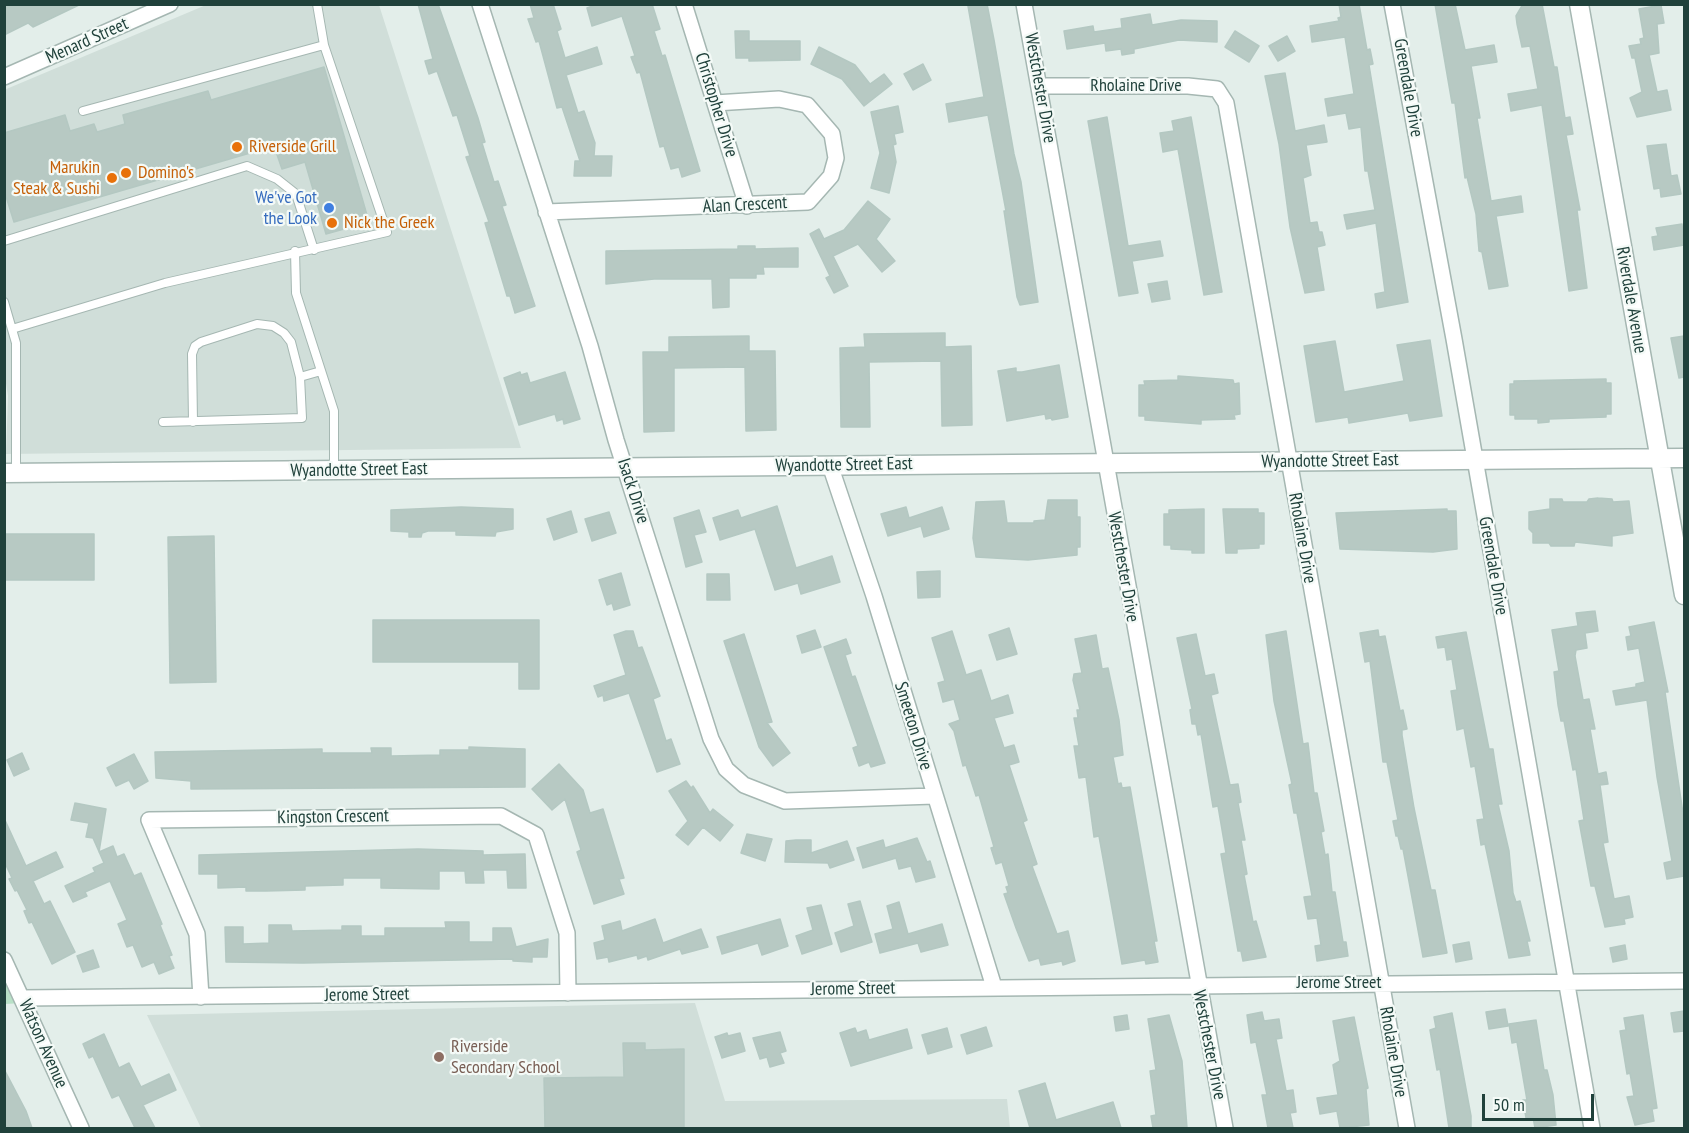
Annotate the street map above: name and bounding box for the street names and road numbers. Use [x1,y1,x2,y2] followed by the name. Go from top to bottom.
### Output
[43,13,131,69] street label: Menard Street
[1020,31,1060,145] street label: Westchester Drive
[1389,37,1427,139] street label: Greendale Drive
[690,50,742,160] street label: Christopher Drive
[1090,75,1182,97] street label: Rholaine Drive
[702,192,788,218] street label: Alan Crescent
[1611,245,1651,355] street label: Riverdale Avenue
[1261,449,1399,473] street label: Wyandotte Street East
[775,453,913,477] street label: Wyandotte Street East
[612,456,654,526] street label: Isack Drive
[290,458,428,482] street label: Wyandotte Street East
[1283,491,1321,585] street label: Rholaine Drive
[1103,510,1143,624] street label: Westchester Drive
[1474,515,1512,617] street label: Greendale Drive
[889,679,937,773] street label: Smeeton Drive
[277,805,389,829] street label: Kingston Crescent
[1297,972,1381,994] street label: Jerome Street
[810,977,896,1001] street label: Jerome Street
[324,983,410,1007] street label: Jerome Street
[1188,988,1230,1102] street label: Westchester Drive
[14,996,72,1092] street label: Watson Avenue
[1374,1005,1412,1099] street label: Rholaine Drive

